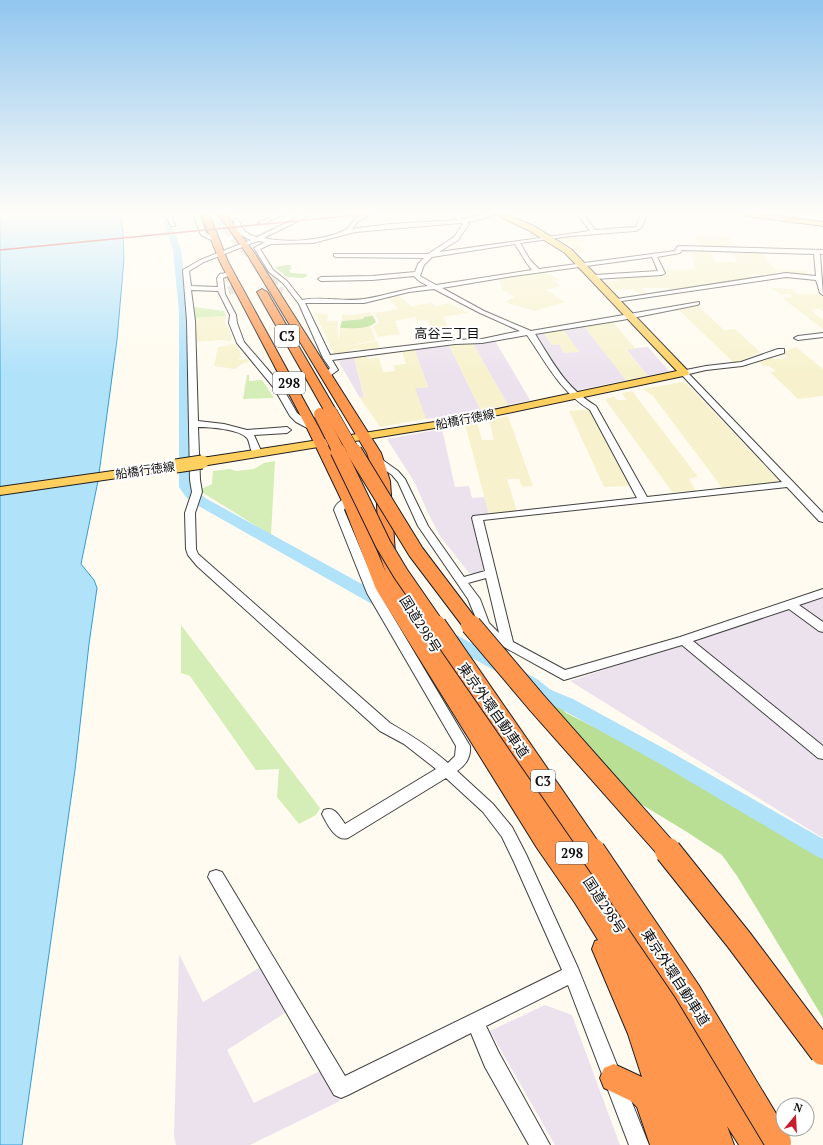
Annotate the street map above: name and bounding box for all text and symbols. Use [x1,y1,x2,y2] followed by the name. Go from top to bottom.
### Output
[414,324,480,342] district label: 高谷三丁目
[275,325,299,347] road number: C3
[273,372,305,394] road number: 298
[434,406,496,432] street label: 船橋行徳線
[114,458,176,482] street label: 船橋行徳線
[396,592,446,656] street label: 国道298号
[454,659,534,761] street label: 東京外環自動車道
[531,770,555,792] road number: C3
[556,842,588,864] road number: 298
[579,873,631,937] street label: 国道298号
[638,925,714,1029] street label: 東京外環自動車道
[775,1097,815,1137] north arrow
[792,1100,805,1116] text: N

